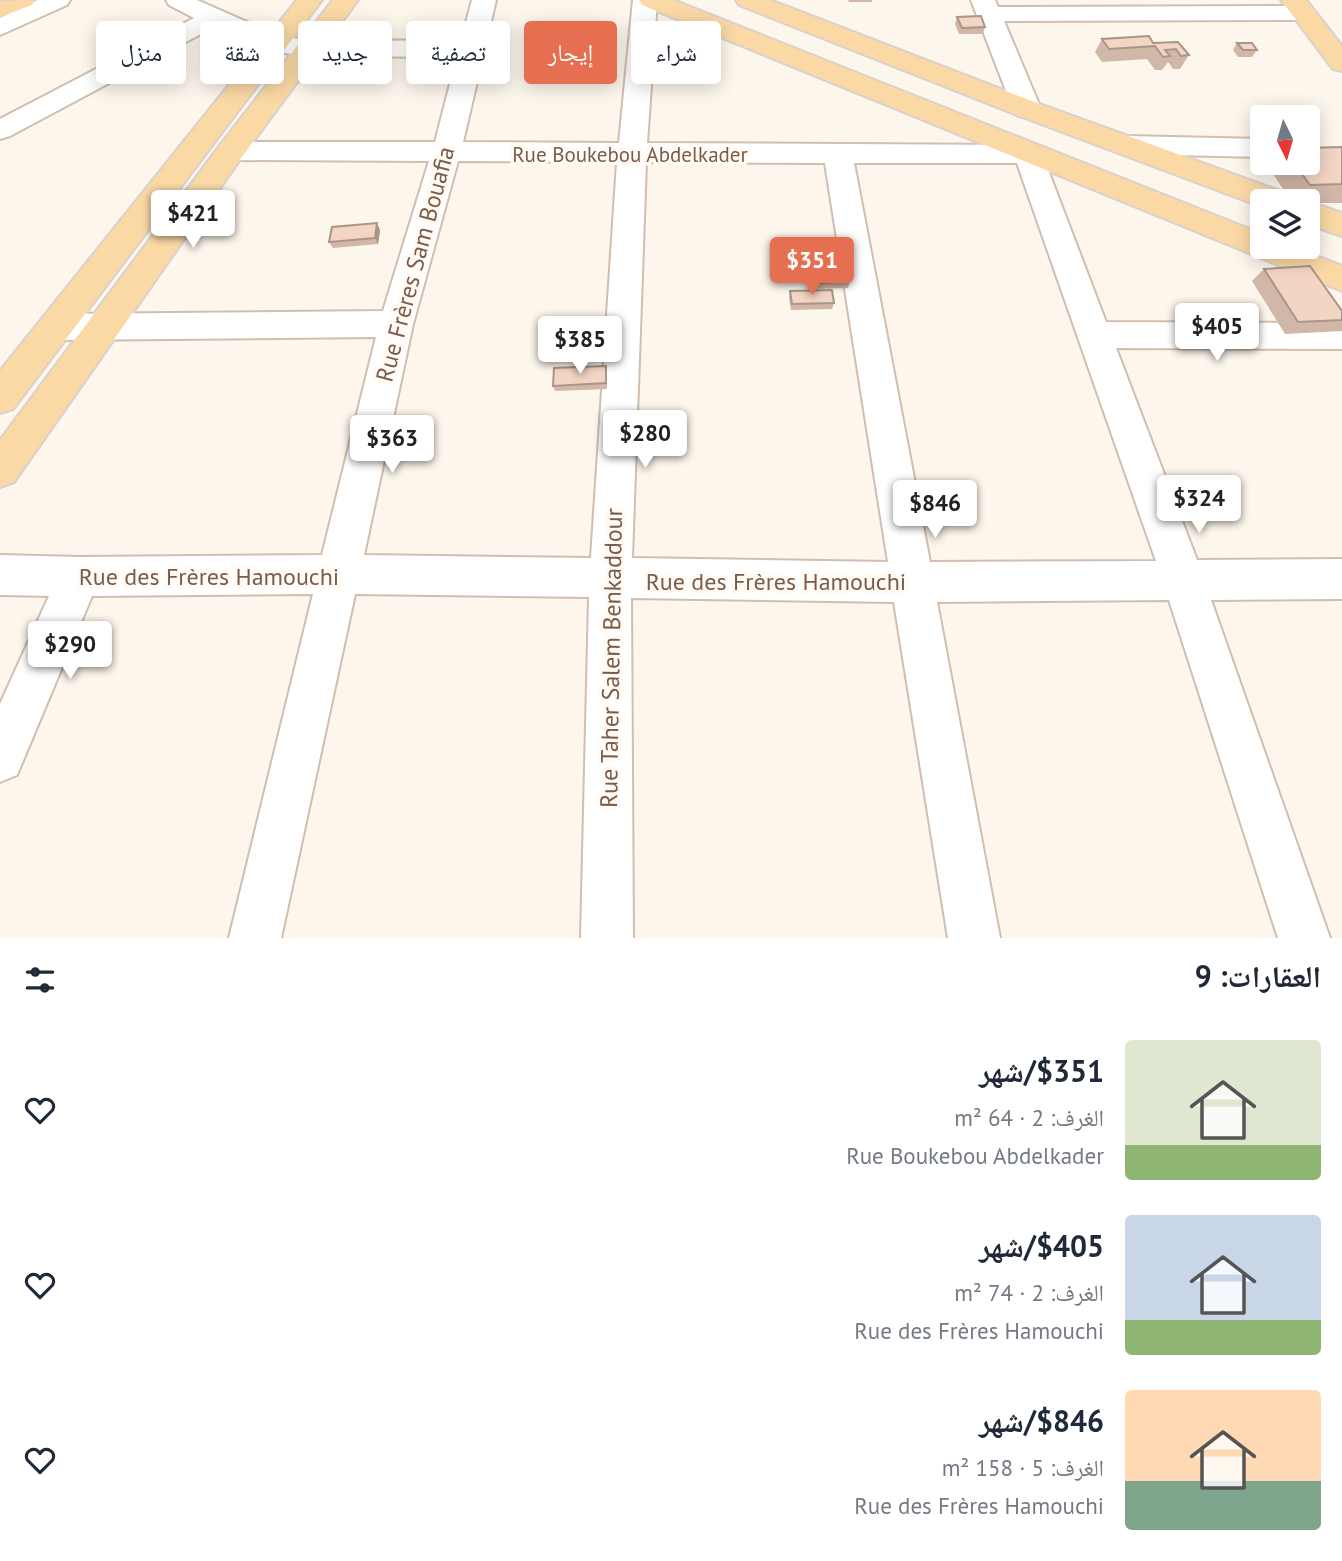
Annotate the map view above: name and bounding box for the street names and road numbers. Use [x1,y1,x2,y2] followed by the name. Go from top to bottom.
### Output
[512,141,748,168] street label: Rue Boukebou Abdelkader
[369,143,461,385] street label: Rue Frères Sam Bouafia
[593,508,629,808] street label: Rue Taher Salem Benkaddour
[79,561,339,592] street label: Rue des Frères Hamouchi
[646,566,906,597] street label: Rue des Frères Hamouchi

